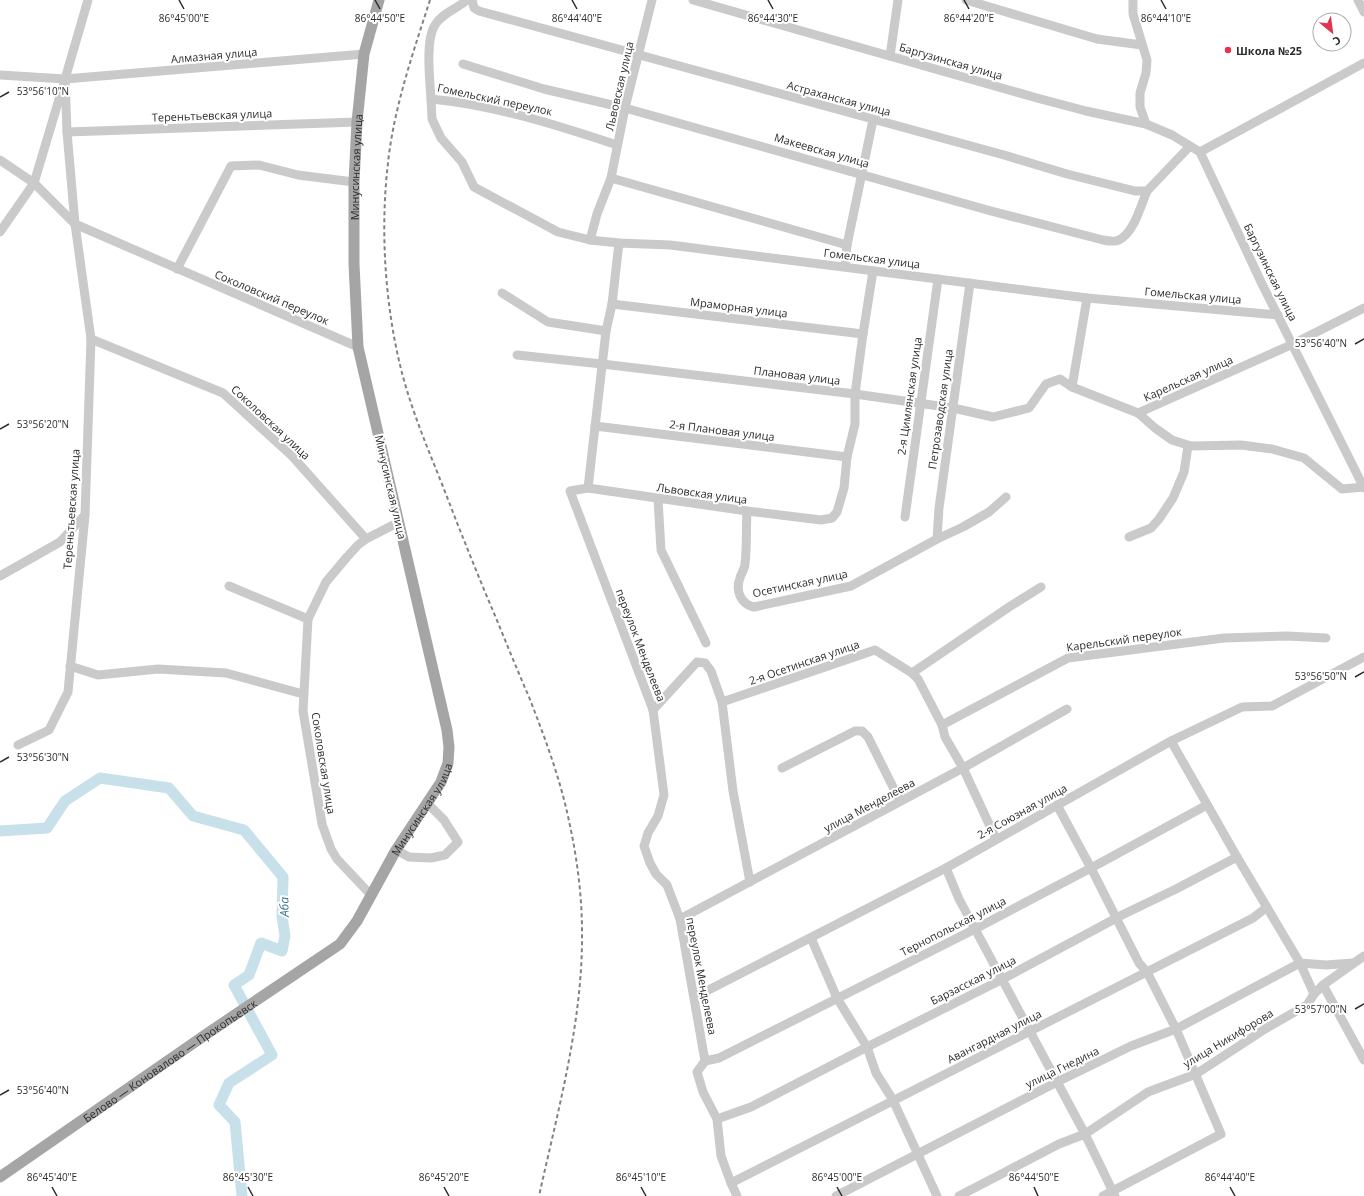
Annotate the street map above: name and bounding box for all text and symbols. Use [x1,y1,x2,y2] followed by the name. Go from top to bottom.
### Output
[159,11,209,25] text: 86°45'00"E
[355,11,405,25] text: 86°44'50"E
[552,11,602,25] text: 86°44'40"E
[748,11,798,25] text: 86°44'30"E
[944,11,994,25] text: 86°44'20"E
[1141,11,1191,25] text: 86°44'10"E
[1312,12,1352,52] north arrow
[1330,33,1344,49] text: С
[898,39,1004,83] street label: Баргузинская улица
[601,40,637,132] street label: Львовская улица
[1236,43,1302,58] place label: Школа №25
[170,44,258,66] street label: Алмазная улица
[1223,45,1233,55] marker: Школа №25
[785,77,893,119] street label: Астраханская улица
[436,79,554,119] street label: Гомельский переулок
[17,84,69,98] text: 53°56'10"N
[151,105,273,125] street label: Тереньтьевская улица
[347,113,365,220] street label: Минусинская улица
[773,129,871,171] street label: Макеевская улица
[1241,221,1301,323] street label: Баргузинская улица
[823,245,921,271] street label: Гомельская улица
[213,266,332,328] street label: Соколовский переулок
[1144,283,1242,307] street label: Гомельская улица
[689,294,789,320] street label: Мраморная улица
[893,336,925,456] street label: 2-я Цимлянская улица
[1295,336,1347,350] text: 53°56'40"N
[924,348,956,470] street label: Петрозаводская улица
[1141,352,1235,404] street label: Карельская улица
[753,362,841,388] street label: Плановая улица
[228,381,314,463] street label: Соколовская улица
[669,416,775,444] street label: 2-я Плановая улица
[17,417,69,431] text: 53°56'20"N
[372,433,410,541] street label: Минусинская улица
[59,448,83,570] street label: Тереньтьевская улица
[656,479,748,507] street label: Львовская улица
[751,566,849,600] street label: Осетинская улица
[613,587,669,703] street label: переулок Менделеева
[1065,623,1183,655] street label: Карельский переулок
[747,636,861,688] street label: 2-я Осетинская улица
[1295,669,1347,683] text: 53°56'50"N
[309,711,339,815] street label: Соколовская улица
[17,750,69,764] text: 53°56'30"N
[387,761,455,858] street label: Минусинская улица
[821,775,917,835] street label: улица Менделеева
[974,780,1070,842] street label: 2-я Союзная улица
[898,893,1008,959] street label: Тернопольская улица
[275,896,293,918] water label: Аба
[683,916,721,1036] street label: переулок Менделеева
[928,952,1018,1008] street label: Барзасская улица
[80,995,260,1125] street label: Белово — Коновалово — Прокопьевск
[1295,1002,1347,1016] text: 53°57'00"N
[1180,1005,1276,1071] street label: улица Никифорова
[944,1006,1044,1066] street label: Авангардная улица
[1023,1043,1101,1091] street label: улица Гнедина
[17,1083,69,1097] text: 53°56'40"N
[27,1170,77,1184] text: 86°45'40"E
[223,1170,273,1184] text: 86°45'30"E
[419,1170,469,1184] text: 86°45'20"E
[616,1170,666,1184] text: 86°45'10"E
[812,1170,862,1184] text: 86°45'00"E
[1009,1170,1059,1184] text: 86°44'50"E
[1205,1170,1255,1184] text: 86°44'40"E

